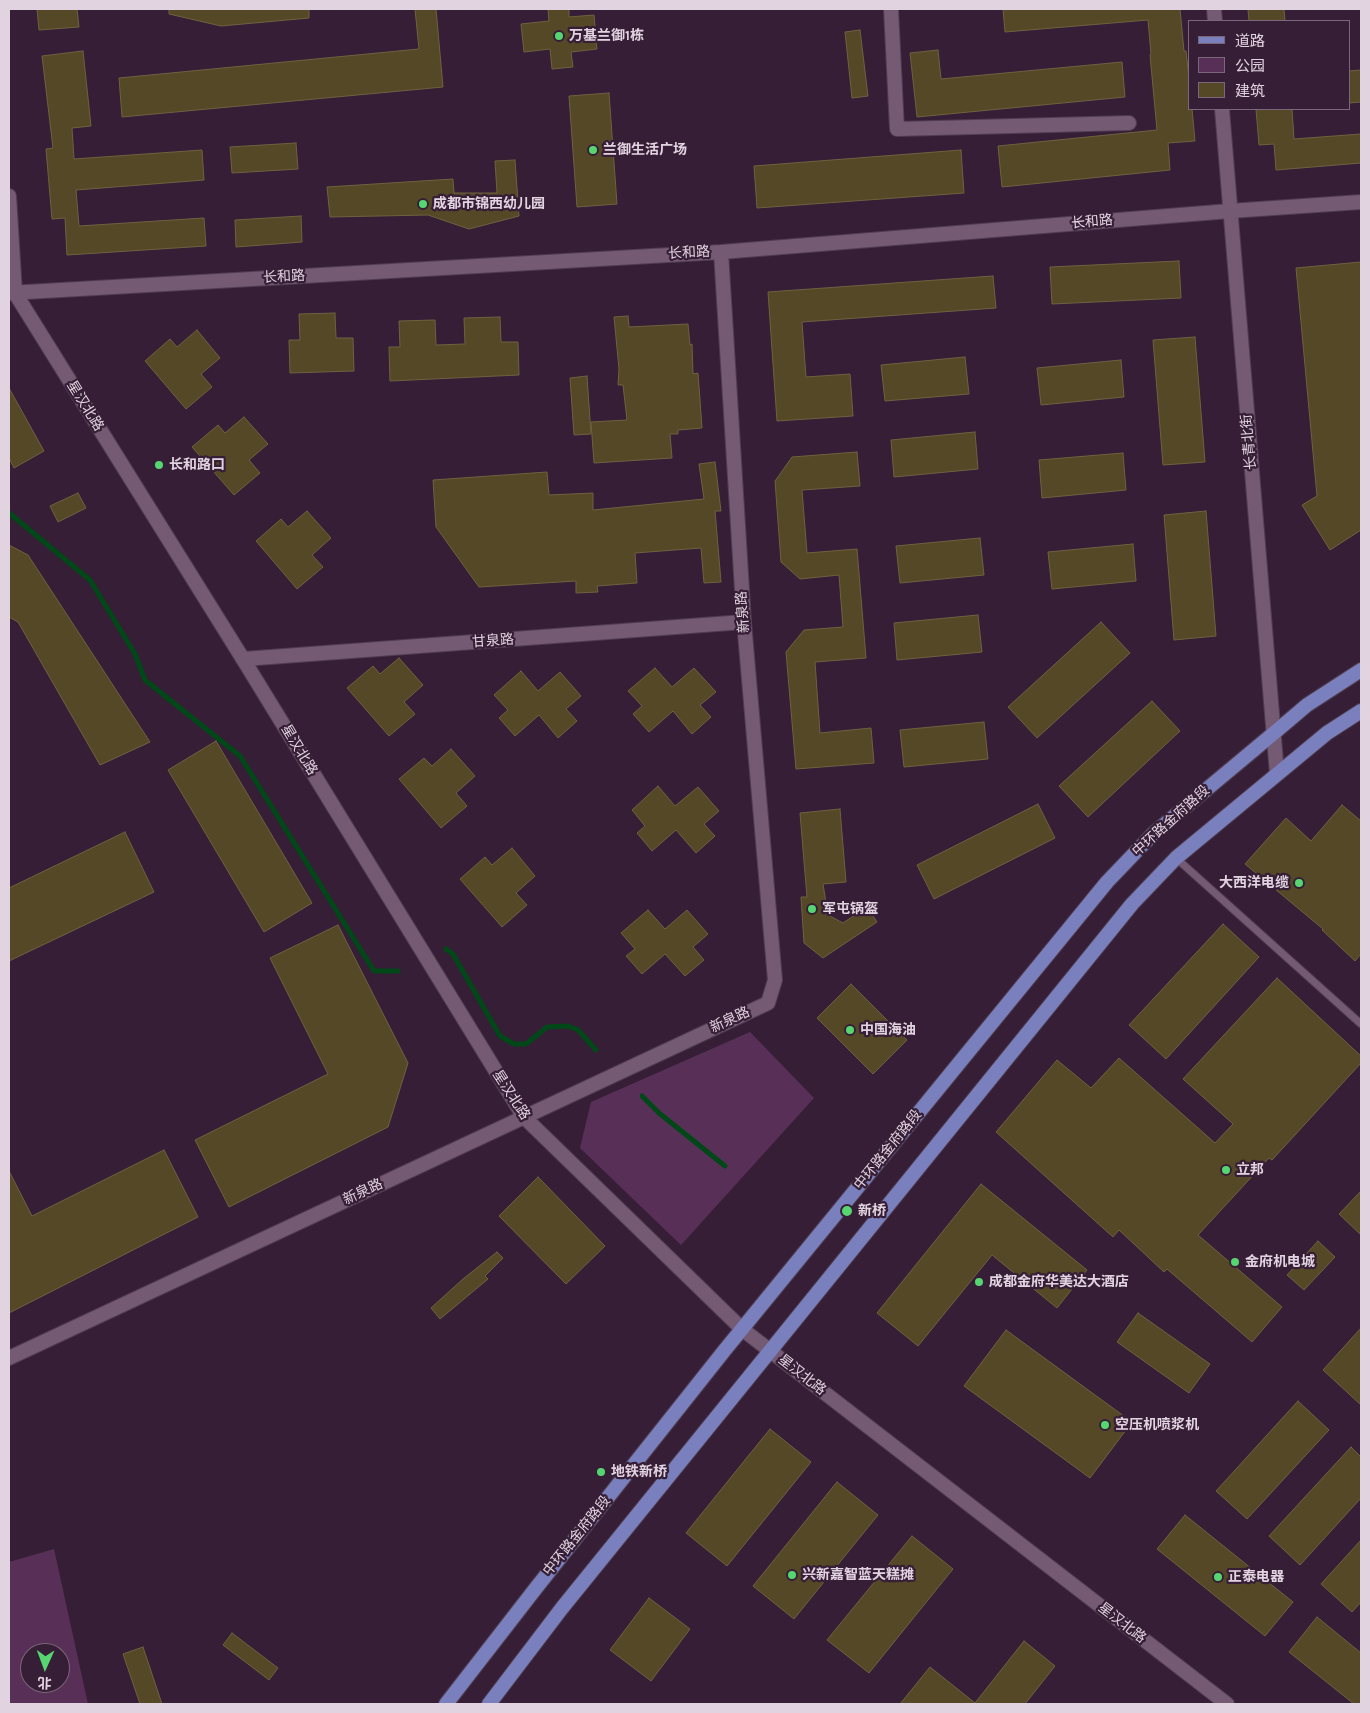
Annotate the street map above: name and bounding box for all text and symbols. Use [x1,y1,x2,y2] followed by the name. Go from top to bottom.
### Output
[1188,20,1350,110] legend
[569,28,644,44] place label: 万基兰御1栋
[553,30,565,42] marker: 万基兰御1栋
[1235,32,1265,50] text: 道路
[1235,57,1265,75] text: 公园
[1235,82,1265,100] text: 建筑
[603,142,687,158] place label: 兰御生活广场
[587,144,599,156] marker: 兰御生活广场
[433,196,545,212] place label: 成都市锦西幼儿园
[417,198,429,210] marker: 成都市锦西幼儿园
[1070,212,1114,232] street label: 长和路
[668,244,710,262] street label: 长和路
[263,268,305,286] street label: 长和路
[63,378,107,434] street label: 星汉北路
[1238,413,1260,471] street label: 长青北街
[169,457,225,473] place label: 长和路口
[153,459,165,471] marker: 长和路口
[733,590,753,634] street label: 新泉路
[471,631,515,651] street label: 甘泉路
[277,722,321,778] street label: 星汉北路
[1129,782,1213,860] street label: 中环路金府路段
[1219,875,1289,891] place label: 大西洋电缆
[1293,877,1305,889] marker: 大西洋电缆
[822,901,878,917] place label: 军屯锅盔
[806,903,818,915] marker: 军屯锅盔
[707,1004,753,1036] street label: 新泉路
[860,1022,916,1038] place label: 中国海油
[844,1024,856,1036] marker: 中国海油
[489,1067,533,1123] street label: 星汉北路
[851,1107,925,1193] street label: 中环路金府路段
[1236,1162,1264,1178] place label: 立邦
[1220,1164,1232,1176] marker: 立邦
[340,1176,386,1208] street label: 新泉路
[858,1203,886,1219] place label: 新桥
[840,1204,854,1218] marker: 新桥
[1245,1254,1315,1270] place label: 金府机电城
[1229,1256,1241,1268] marker: 金府机电城
[989,1274,1129,1290] place label: 成都金府华美达大酒店
[973,1276,985,1288] marker: 成都金府华美达大酒店
[775,1351,829,1399] street label: 星汉北路
[1115,1417,1199,1433] place label: 空压机喷浆机
[1099,1419,1111,1431] marker: 空压机喷浆机
[611,1464,667,1480] place label: 地铁新桥
[595,1466,607,1478] marker: 地铁新桥
[540,1493,614,1579] street label: 中环路金府路段
[802,1567,914,1583] place label: 兴新嘉智蓝天糕摊
[786,1569,798,1581] marker: 兴新嘉智蓝天糕摊
[1228,1569,1284,1585] place label: 正泰电器
[1212,1571,1224,1583] marker: 正泰电器
[1095,1599,1149,1647] street label: 星汉北路
[20,1643,70,1693] north arrow
[37,1674,52,1691] text: 北

